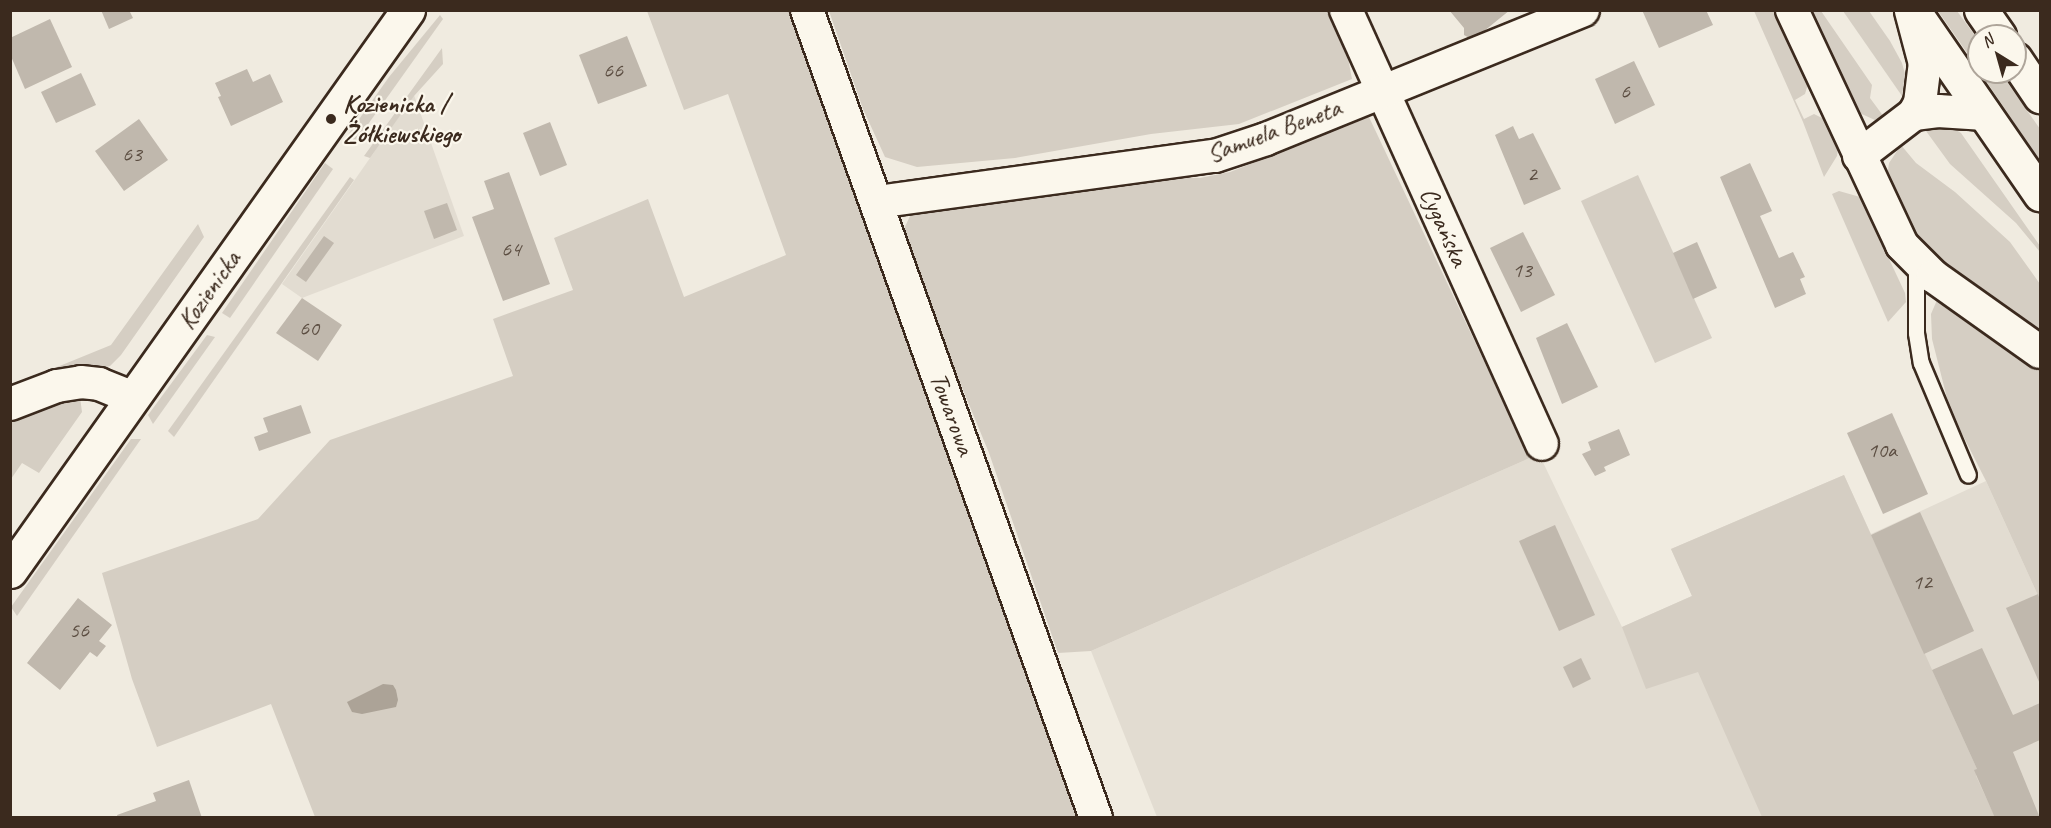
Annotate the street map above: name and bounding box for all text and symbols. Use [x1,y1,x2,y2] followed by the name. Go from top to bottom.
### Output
[1967,24,2027,84] north arrow
[1977,30,1997,52] text: N
[603,58,623,84] house number: 66
[1620,79,1630,105] house number: 6
[343,88,460,150] place label: Kozienicka / Żółkiewskiego
[1203,92,1345,170] street label: Samuela Beneta
[324,112,338,126] marker: Kozienicka / Żółkiewskiego
[122,142,142,168] house number: 63
[1527,162,1537,188] house number: 2
[1413,183,1475,271] street label: Cygańska
[501,237,521,263] house number: 64
[171,245,247,335] street label: Kozienicka
[1512,258,1532,284] house number: 13
[299,316,319,342] house number: 60
[923,368,981,460] street label: Towarowa
[1867,438,1897,464] house number: 10a
[1912,570,1932,596] house number: 12
[69,618,89,644] house number: 56

